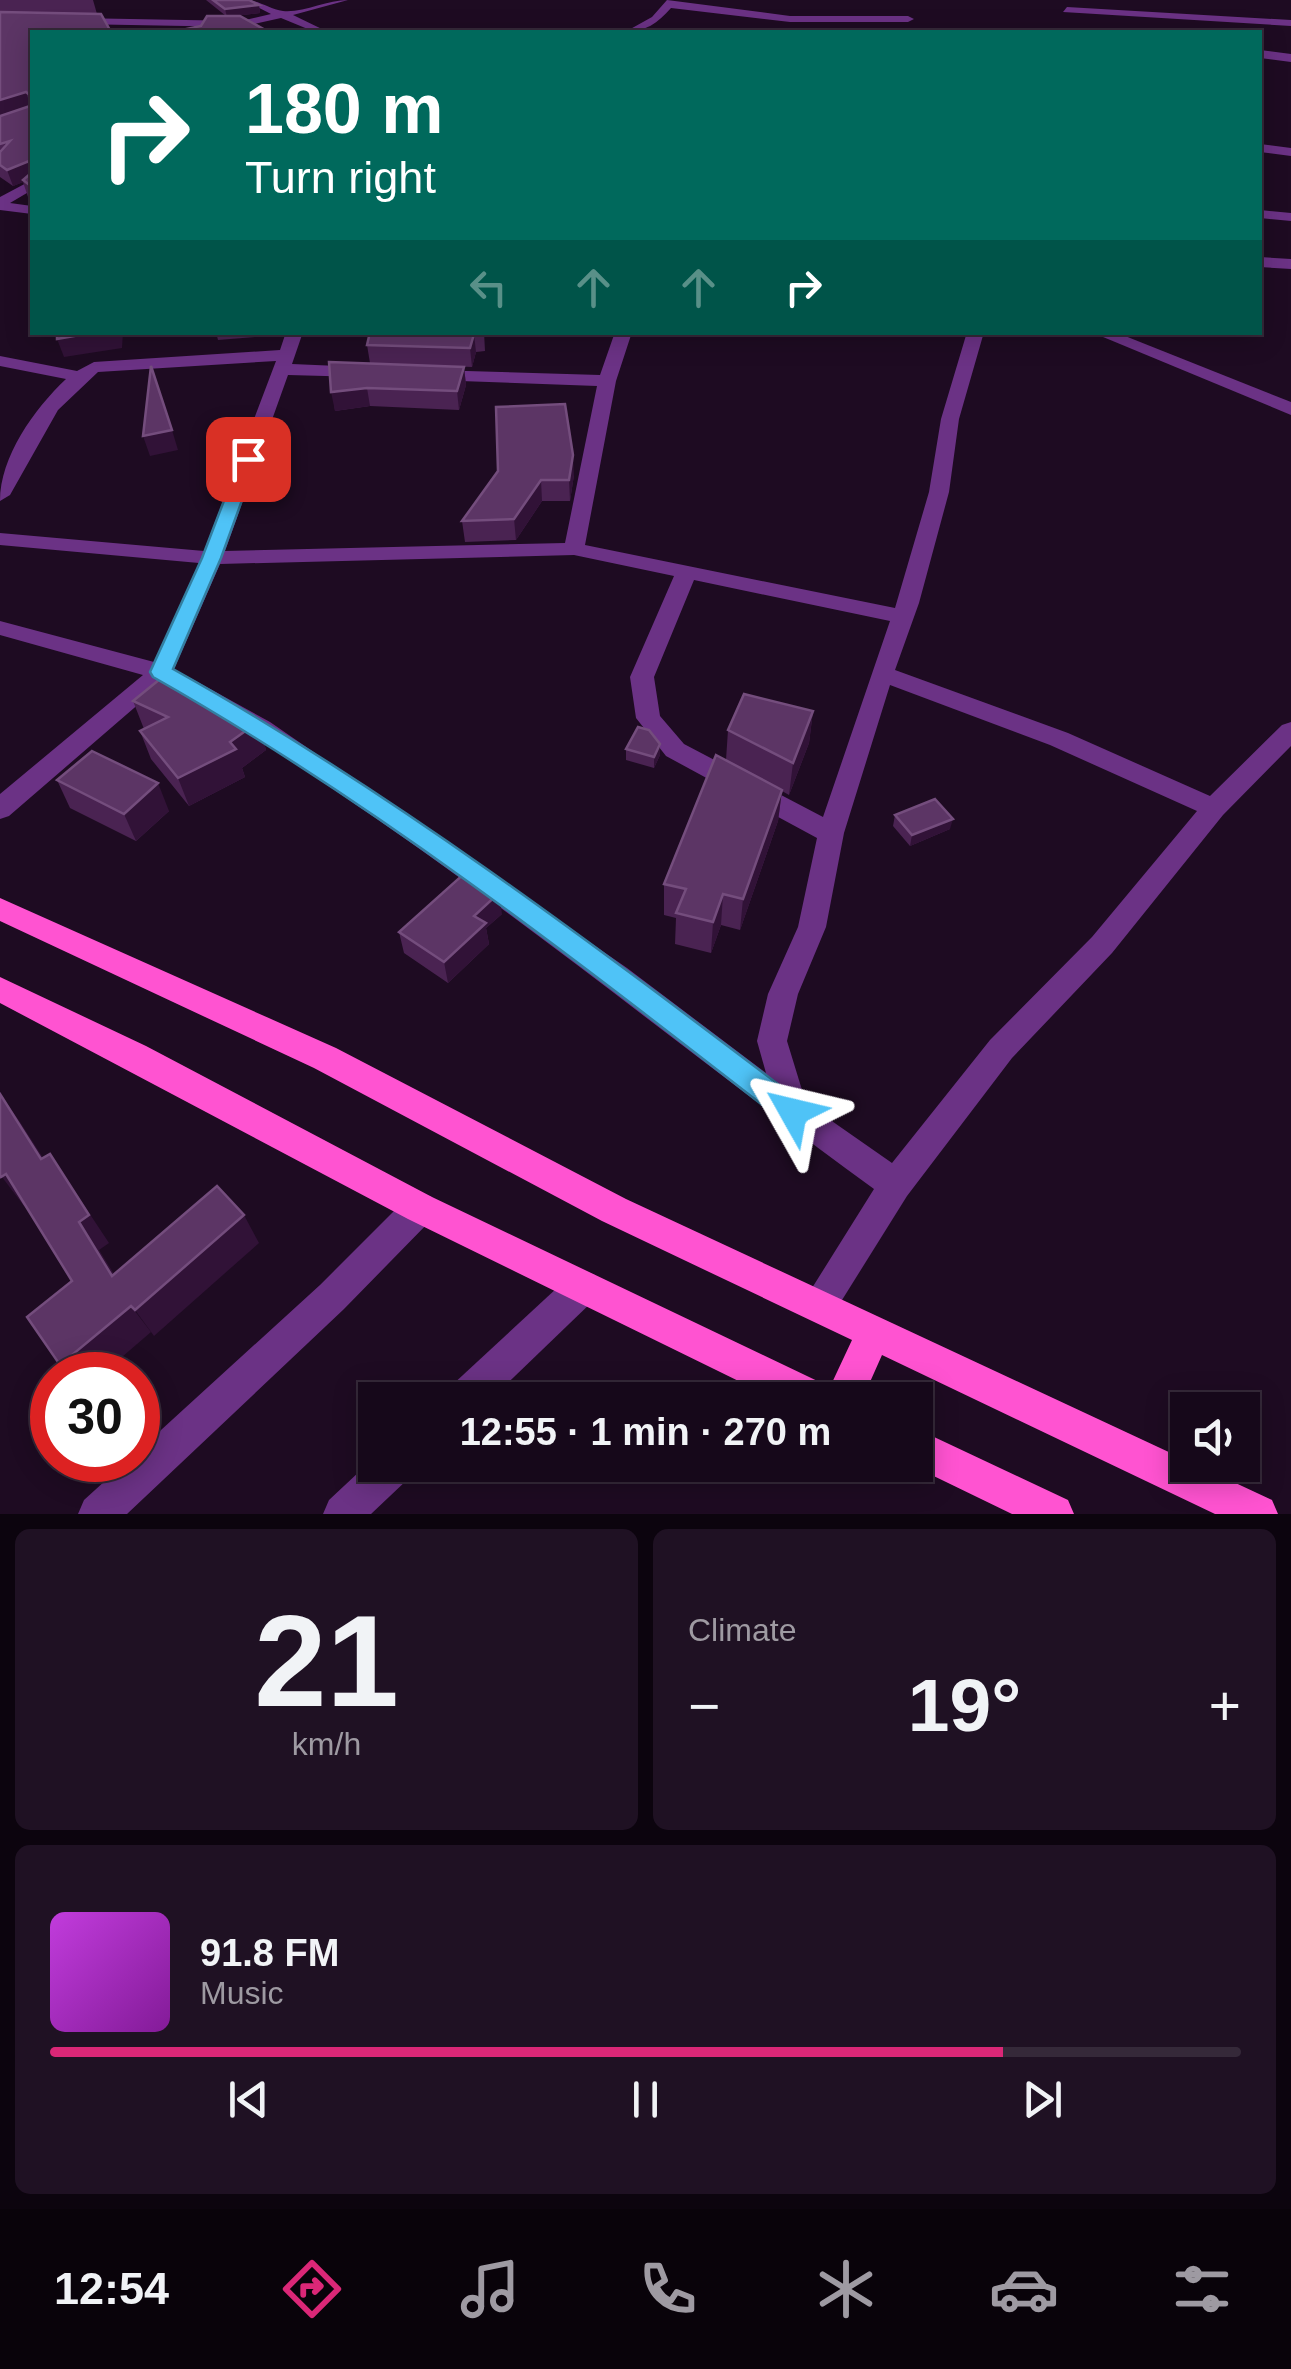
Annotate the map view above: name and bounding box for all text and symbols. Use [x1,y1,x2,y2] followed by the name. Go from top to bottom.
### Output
[80,70,210,200] icon: right
[245,70,443,148] text: 180 m
[245,152,436,203] text: Turn right
[461,260,516,315] icon: left
[566,260,621,315] icon: ahead
[671,260,726,315] icon: ahead
[776,260,831,315] icon: right
[206,417,291,502] pin
[221,432,276,487] icon: arrive
[741,1060,845,1164] position arrow
[30,1352,160,1482] speed limit sign: 30
[1170,1392,1260,1482] map controls
[1170,1392,1260,1482] button: sound
[460,1411,831,1453] text: 12:55 · 1 min · 270 m
[254,1588,399,1734] text: 21
[688,1612,796,1648] text: Climate
[908,1663,1021,1747] text: 19°
[688,1675,720,1737] text: −
[1209,1675,1241,1737] text: +
[292,1726,361,1762] text: km/h
[200,1932,339,1974] text: 91.8 FM
[200,1975,284,2011] text: Music
[221,2072,276,2127] icon: previous
[618,2072,673,2127] icon: pause
[1015,2072,1070,2127] icon: next
[277,2254,347,2324] icon: directions
[455,2254,525,2324] icon: music
[633,2254,703,2324] icon: phone
[811,2254,881,2324] icon: climate
[989,2254,1059,2324] icon: car
[1167,2254,1237,2324] icon: filters
[54,2263,169,2314] text: 12:54

